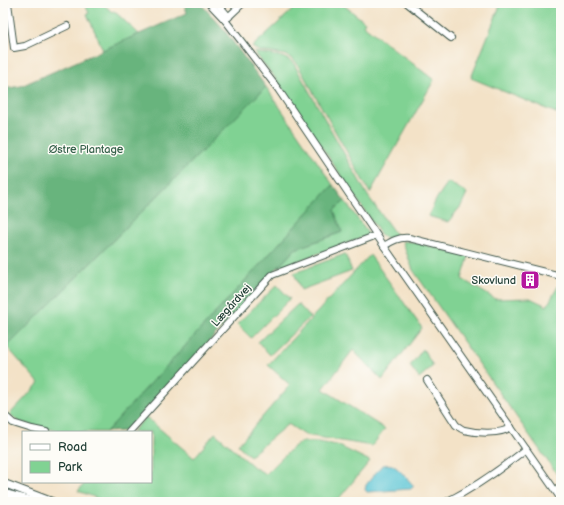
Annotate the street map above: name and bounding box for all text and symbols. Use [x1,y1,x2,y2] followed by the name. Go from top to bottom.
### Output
[49,143,124,156] park label: Østre Plantage
[519,269,541,291] building icon: Skovlund
[472,274,516,287] place label: Skovlund
[209,281,254,329] street label: Lægårdvej
[22,431,152,483] legend
[58,440,87,455] text: Road
[58,460,82,475] text: Park

